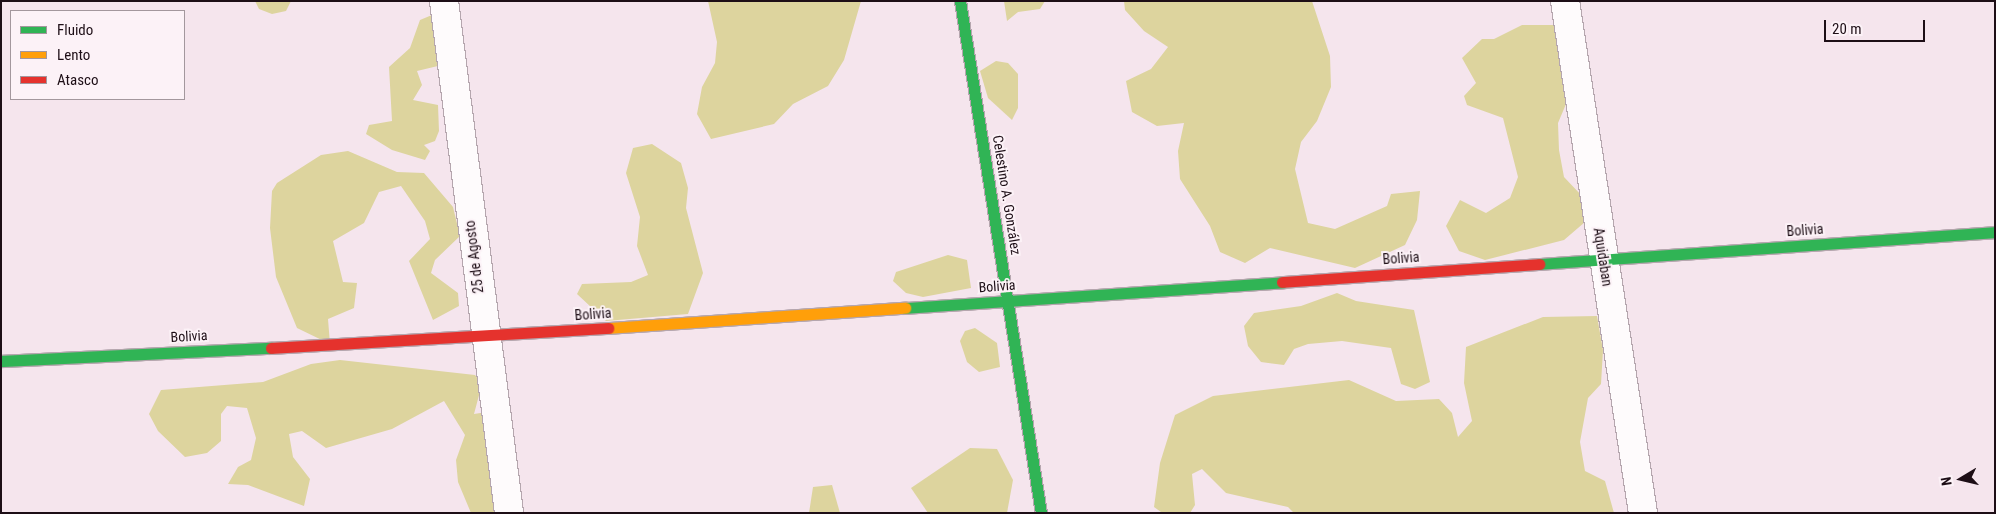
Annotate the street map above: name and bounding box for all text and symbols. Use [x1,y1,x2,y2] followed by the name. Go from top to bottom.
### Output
[10,10,185,100] legend
[1826,10,1927,42] scale bar
[1832,20,1862,38] text: 20 m
[57,21,93,39] text: Fluido
[57,46,90,64] text: Lento
[57,71,98,89] text: Atasco
[989,134,1025,256] street label: Celestino A. González
[461,220,487,294] street label: 25 de Agosto
[1786,220,1824,240] street label: Bolivia
[1590,226,1616,288] street label: Aquidaban
[1382,248,1420,268] street label: Bolivia
[978,276,1016,296] street label: Bolivia
[574,304,612,324] street label: Bolivia
[170,327,208,345] street label: Bolivia
[1936,454,1986,504] north arrow
[1938,476,1955,487] text: N

